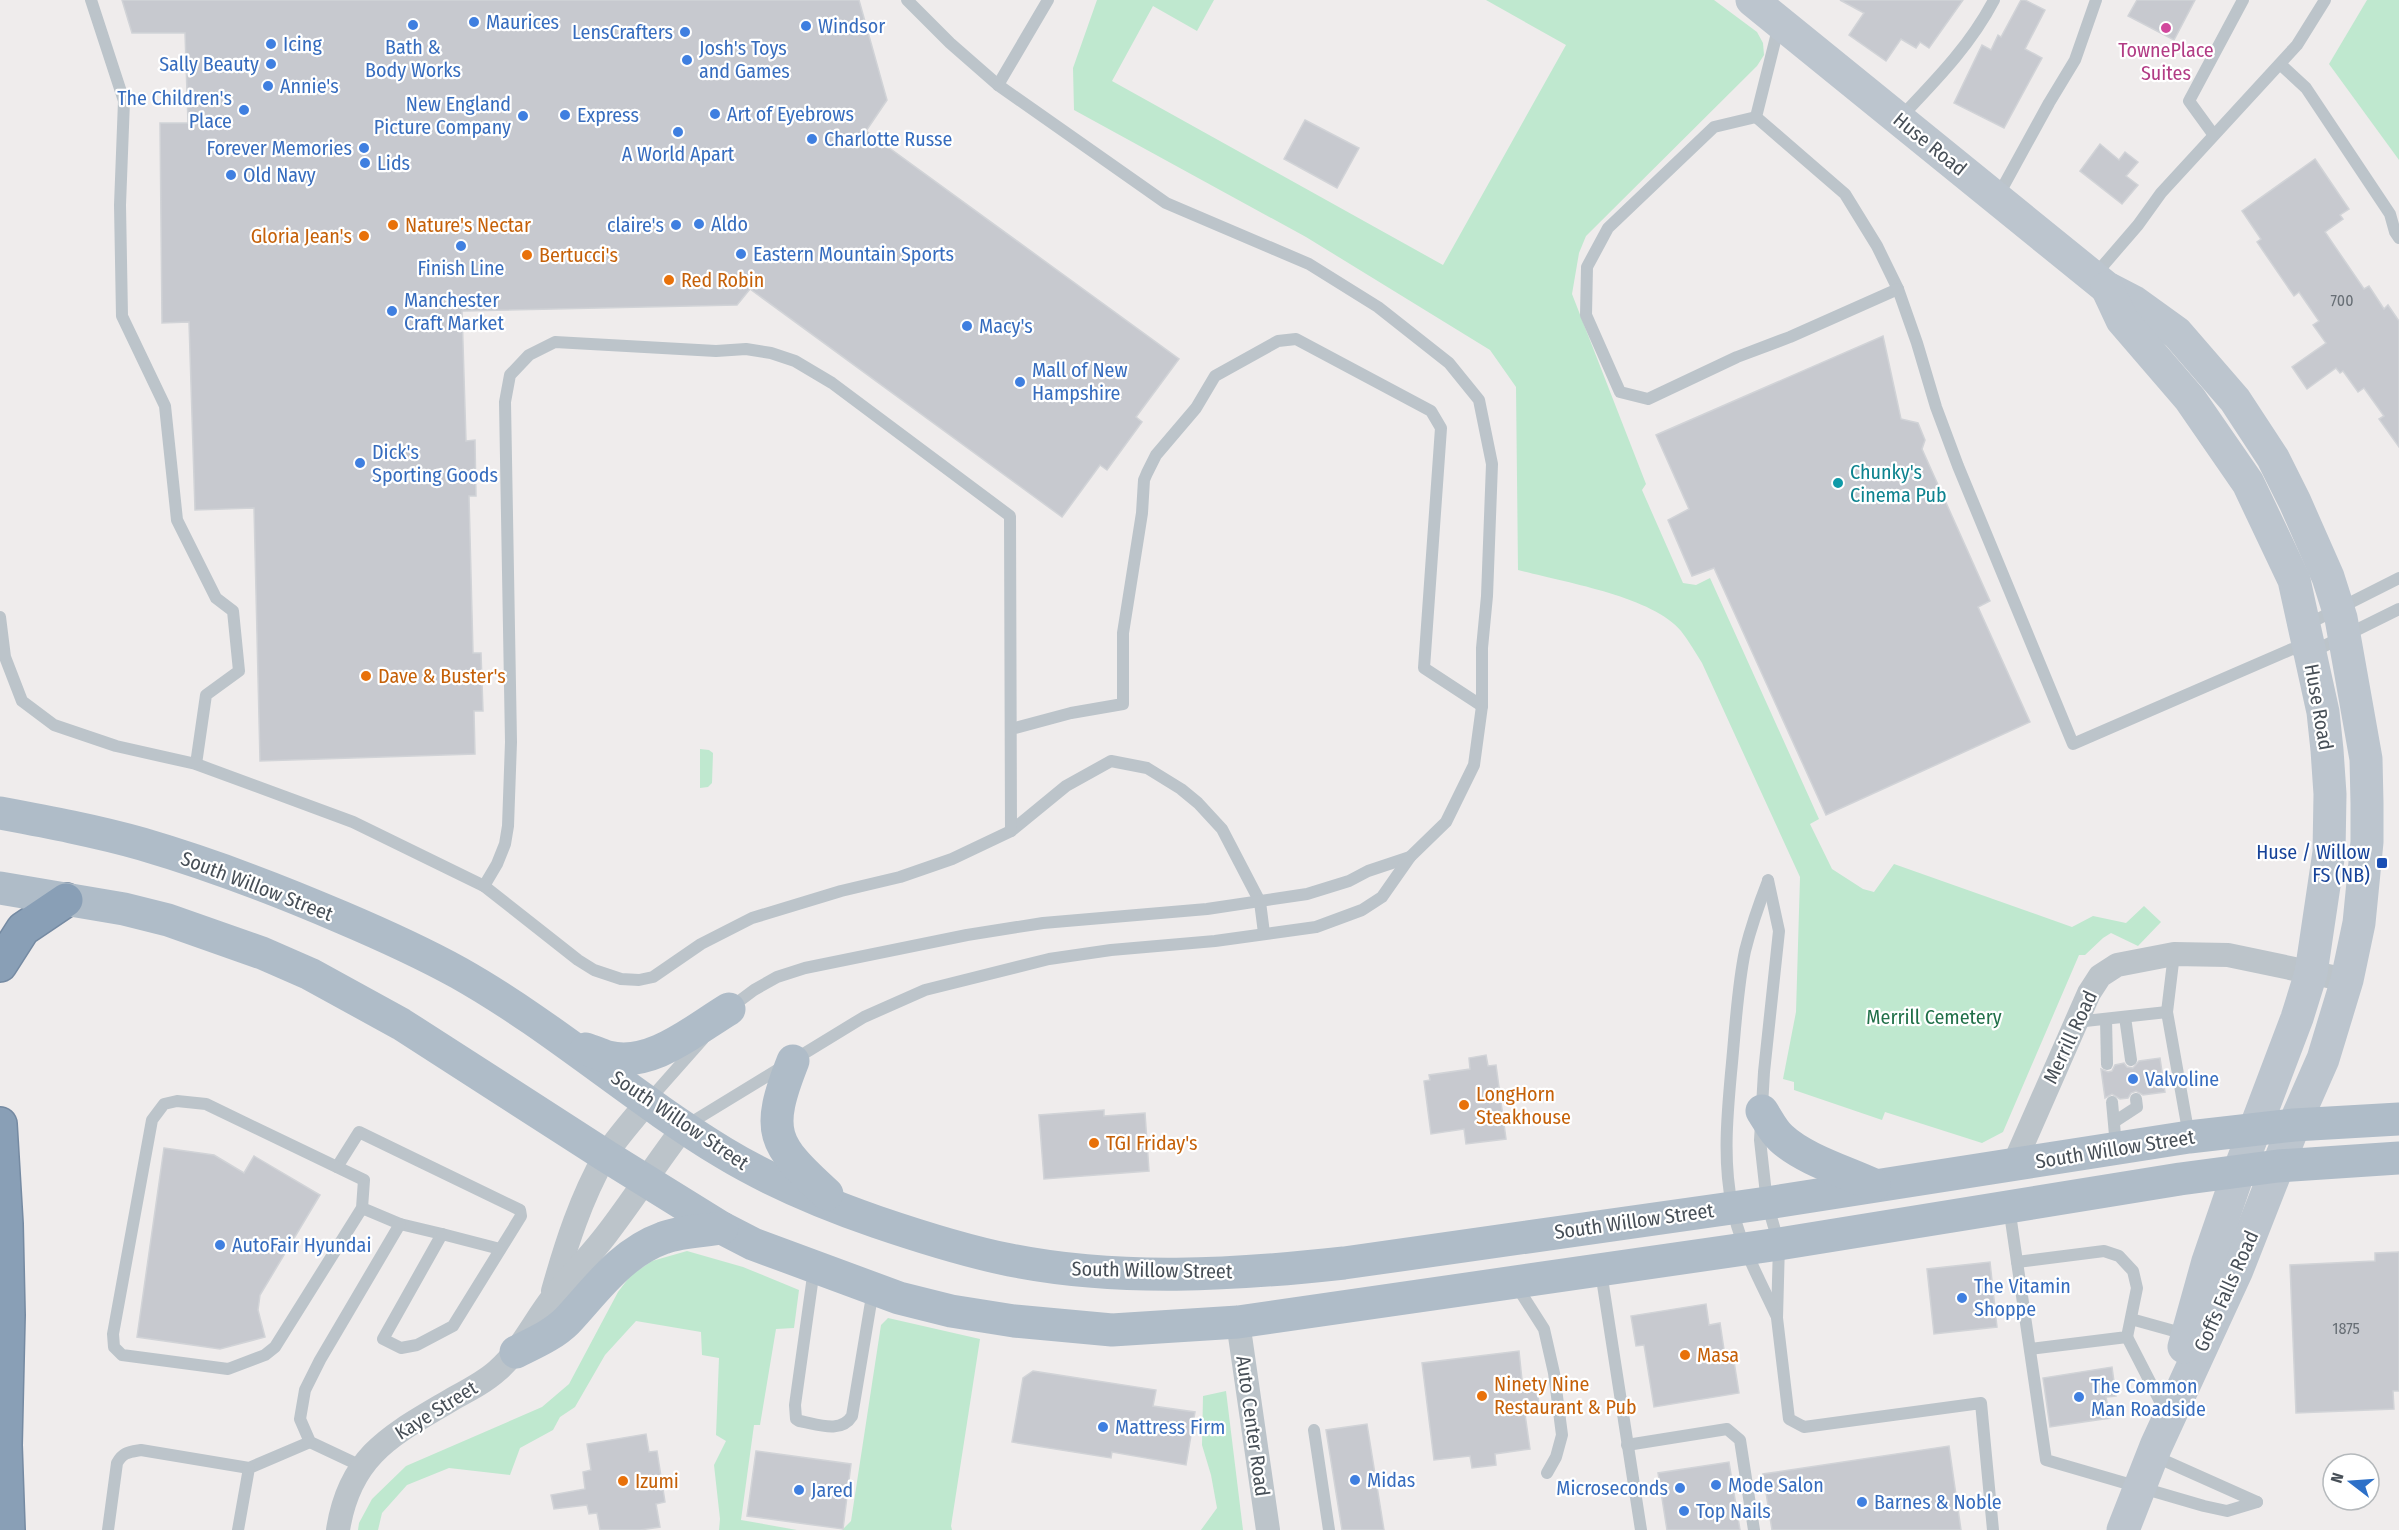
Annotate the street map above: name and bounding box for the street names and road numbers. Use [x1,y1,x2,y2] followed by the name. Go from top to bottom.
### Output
[1889,107,1971,181] street label: Huse Road
[2300,662,2338,752] street label: Huse Road
[178,846,337,926] street label: South Willow Street
[2038,987,2102,1087] street label: Merrill Road
[607,1065,754,1175] street label: South Willow Street
[2034,1125,2197,1173] street label: South Willow Street
[1553,1198,1716,1244] street label: South Willow Street
[2189,1227,2263,1355] street label: Goffs Falls Road
[1071,1257,1233,1283] street label: South Willow Street
[1231,1354,1275,1498] street label: Auto Center Road
[390,1375,482,1445] street label: Kaye Street

